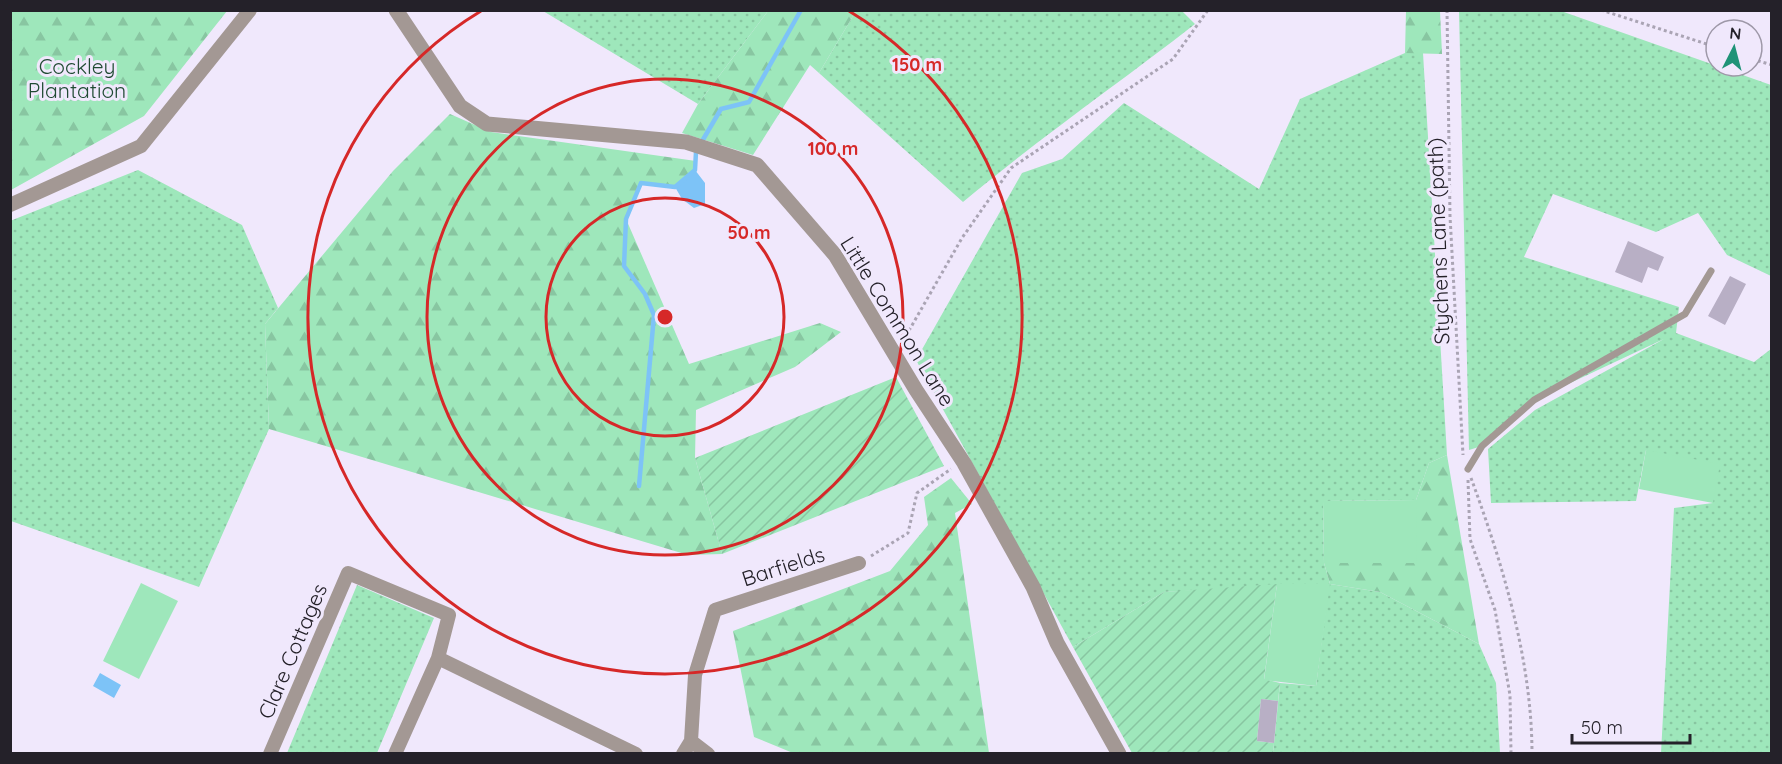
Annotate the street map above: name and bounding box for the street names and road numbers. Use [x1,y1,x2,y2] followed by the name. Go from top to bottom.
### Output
[1421,137,1455,345] street label: Stychens Lane (path)
[835,231,961,411] street label: Little Common Lane
[738,540,828,592] street label: Barfields
[252,580,332,722] street label: Clare Cottages

